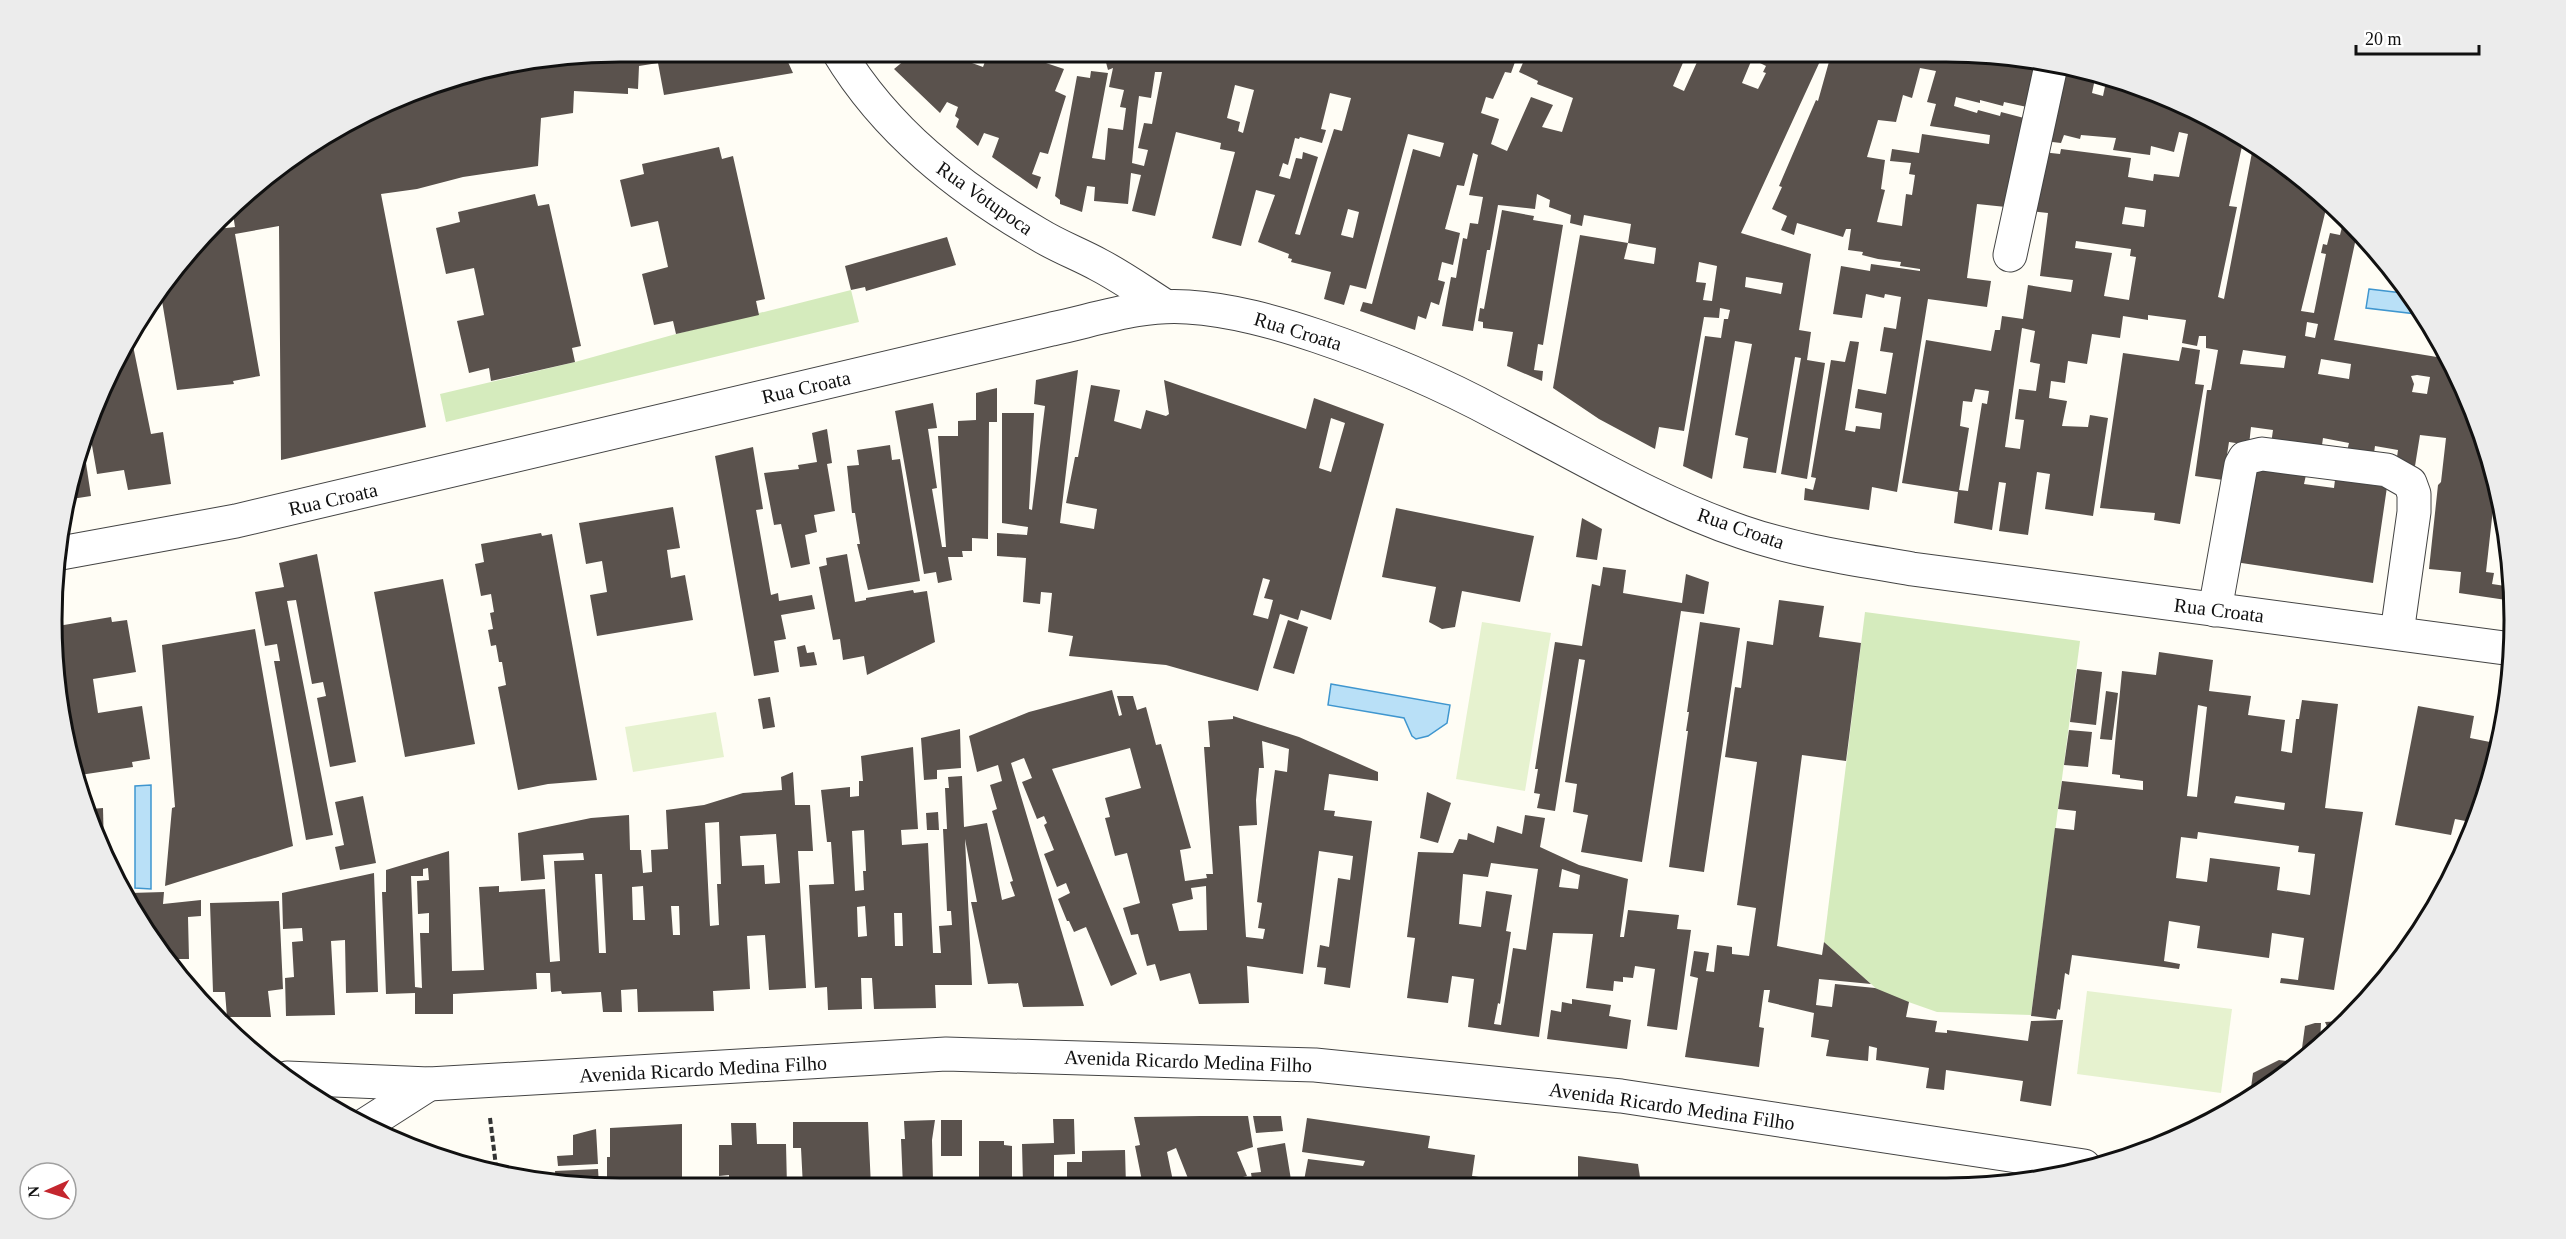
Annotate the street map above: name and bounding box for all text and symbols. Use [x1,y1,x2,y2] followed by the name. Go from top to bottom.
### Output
[2356,18,2479,56] scale bar
[2365,29,2402,49] text: 20 m
[932,157,1037,240] street label: Rua Votupoca
[1251,307,1345,355] street label: Rua Croata
[759,366,853,408] street label: Rua Croata
[286,478,380,520] street label: Rua Croata
[1695,503,1787,553] street label: Rua Croata
[2173,594,2265,626] street label: Rua Croata
[1064,1046,1312,1076] street label: Avenida Ricardo Medina Filho
[579,1052,827,1086] street label: Avenida Ricardo Medina Filho
[1548,1078,1796,1134] street label: Avenida Ricardo Medina Filho
[18,1161,78,1221] north arrow
[25,1185,42,1198] text: N

